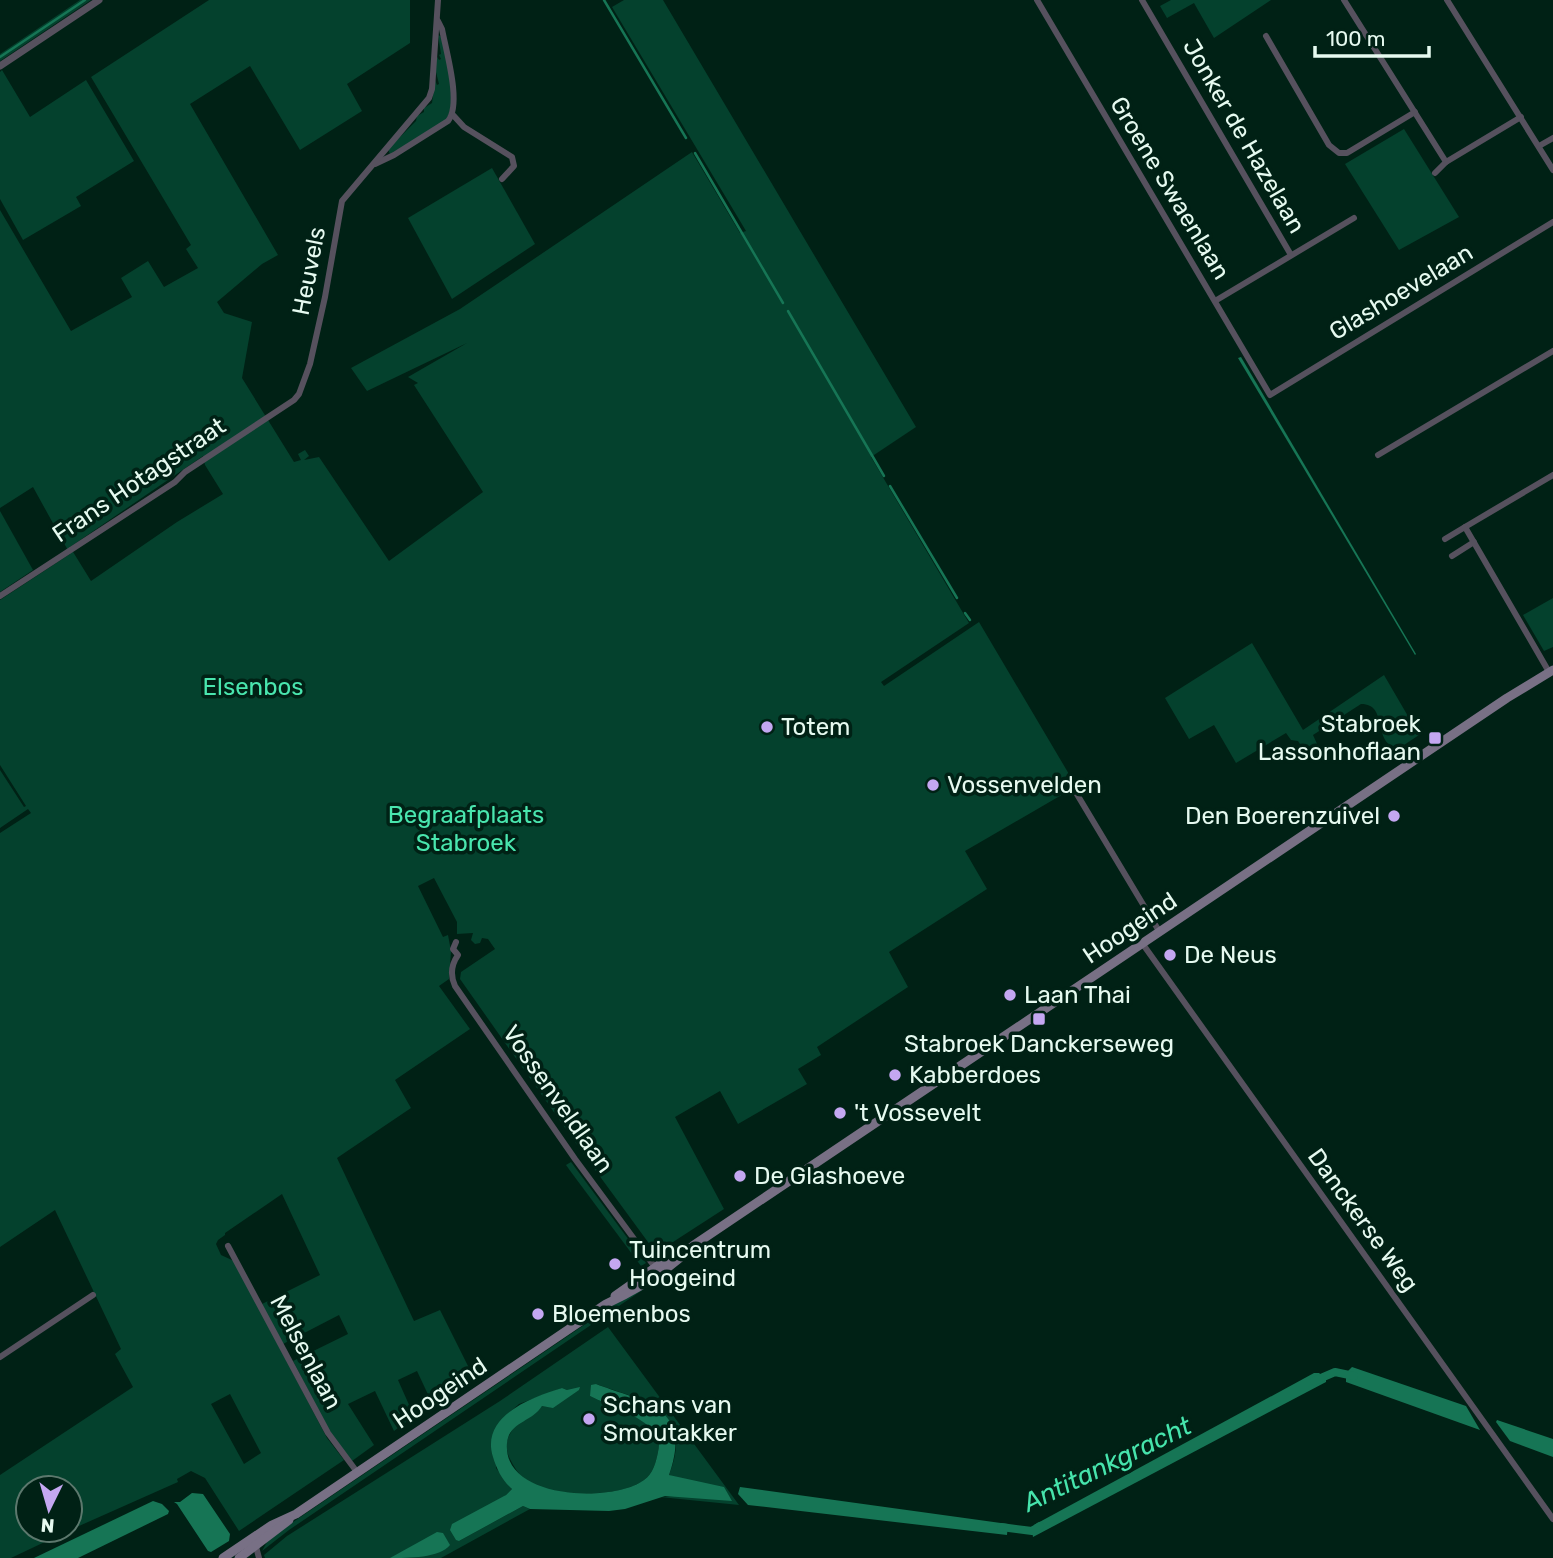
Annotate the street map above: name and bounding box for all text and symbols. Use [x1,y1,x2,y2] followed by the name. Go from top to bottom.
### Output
[1315,14,1429,58] scale bar
[1326,26,1385,51] text: 100 m
[1177,34,1311,238] street label: Jonker de Hazelaan
[1104,92,1236,284] street label: Groene Swaenlaan
[287,224,331,318] street label: Heuvels
[1324,238,1478,346] street label: Glashoevelaan
[47,412,231,548] street label: Frans Hotagstraat
[203,673,303,701] park label: Elsenbos
[1258,710,1422,766] place label: Stabroek Lassonhoflaan
[781,713,850,741] place label: Totem
[759,719,775,735] marker: Totem
[1427,730,1443,746] marker: Stabroek Lassonhoflaan
[947,771,1102,799] place label: Vossenvelden
[925,777,941,793] marker: Vossenvelden
[388,801,544,857] park label: Begraafplaats Stabroek
[1185,802,1380,830] place label: Den Boerenzuivel
[1386,808,1402,824] marker: Den Boerenzuivel
[1078,886,1182,970] street label: Hoogeind
[1184,941,1277,969] place label: De Neus
[1162,947,1178,963] marker: De Neus
[1024,981,1131,1009] place label: Laan Thai
[1002,987,1018,1003] marker: Laan Thai
[1031,1011,1047,1027] marker: Stabroek Danckerseweg
[497,1020,619,1178] street label: Vossenveldlaan
[904,1030,1174,1058] place label: Stabroek Danckerseweg
[909,1061,1041,1089] place label: Kabberdoes
[887,1067,903,1083] marker: Kabberdoes
[854,1099,981,1127] place label: 't Vossevelt
[832,1105,848,1121] marker: 't Vossevelt
[1302,1143,1424,1297] street label: Danckerse Weg
[754,1162,905,1190] place label: De Glashoeve
[732,1168,748,1184] marker: De Glashoeve
[629,1236,771,1292] place label: Tuincentrum Hoogeind
[607,1256,623,1272] marker: Tuincentrum Hoogeind
[264,1290,348,1414] street label: Melsenlaan
[552,1300,691,1328] place label: Bloemenbos
[530,1306,546,1322] marker: Bloemenbos
[388,1351,492,1435] street label: Hoogeind
[603,1391,737,1447] place label: Schans van Smoutakker
[1016,1410,1197,1520] water label: Antitankgracht
[581,1411,597,1427] marker: Schans van Smoutakker
[14,1474,84,1544] north arrow
[40,1513,55,1537] text: N

